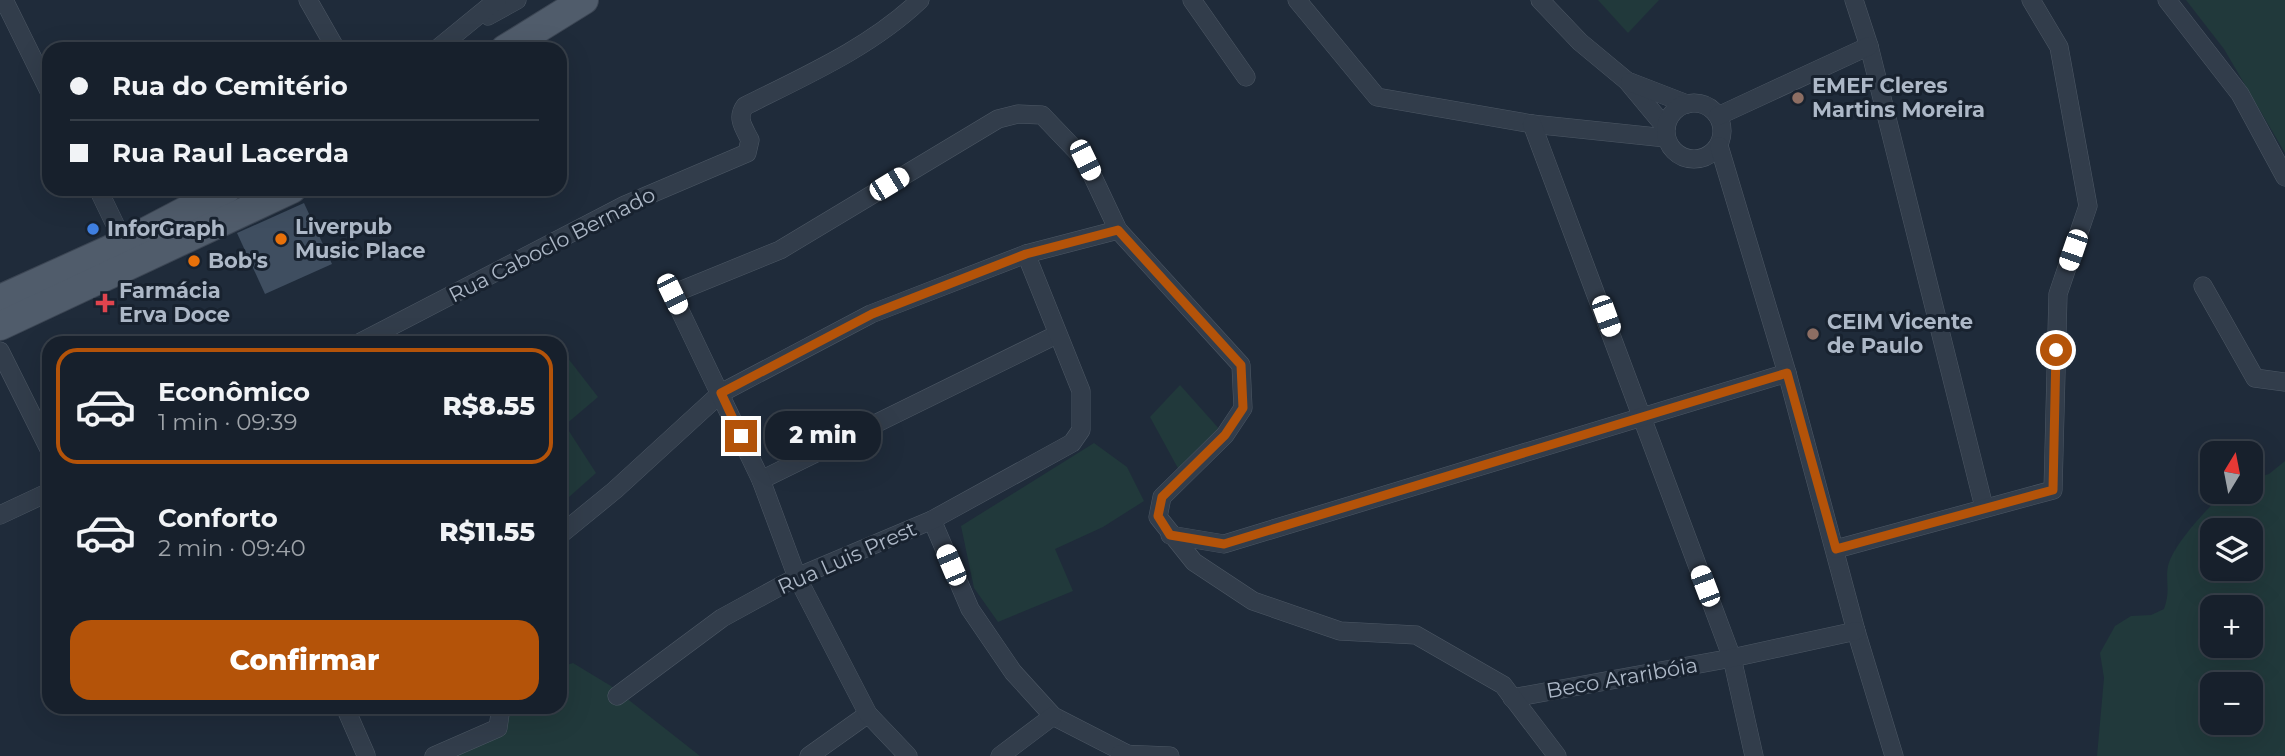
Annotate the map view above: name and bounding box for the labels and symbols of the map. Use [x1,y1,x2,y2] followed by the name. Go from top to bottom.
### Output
[1812,73,1985,122] place label: EMEF Cleres Martins Moreira
[1790,90,1806,106] marker: EMEF Cleres Martins Moreira
[1067,137,1104,183] car
[866,164,913,204] car
[444,182,659,308] street label: Rua Caboclo Bernado
[295,214,426,263] place label: Liverpub Music Place
[107,216,225,241] place label: InforGraph
[85,221,101,237] marker: InforGraph
[2057,227,2090,273] car
[273,231,289,247] marker: Liverpub Music Place
[208,248,268,273] place label: Bob's
[186,253,202,269] marker: Bob's
[654,271,691,317] car
[119,278,230,327] place label: Farmácia Erva Doce
[1589,293,1624,339] car
[97,295,113,311] marker: Farmácia Erva Doce
[1827,309,1973,358] place label: CEIM Vicente de Paulo
[1805,326,1821,342] marker: CEIM Vicente de Paulo
[2040,334,2072,366] route start
[766,412,881,460] callout: 2 min
[725,420,757,452] route end
[2200,441,2263,504] north arrow
[774,516,920,599] street label: Rua Luis Prest
[934,542,969,588] car
[1688,563,1723,609] car
[1544,652,1700,703] street label: Beco Araribóia

